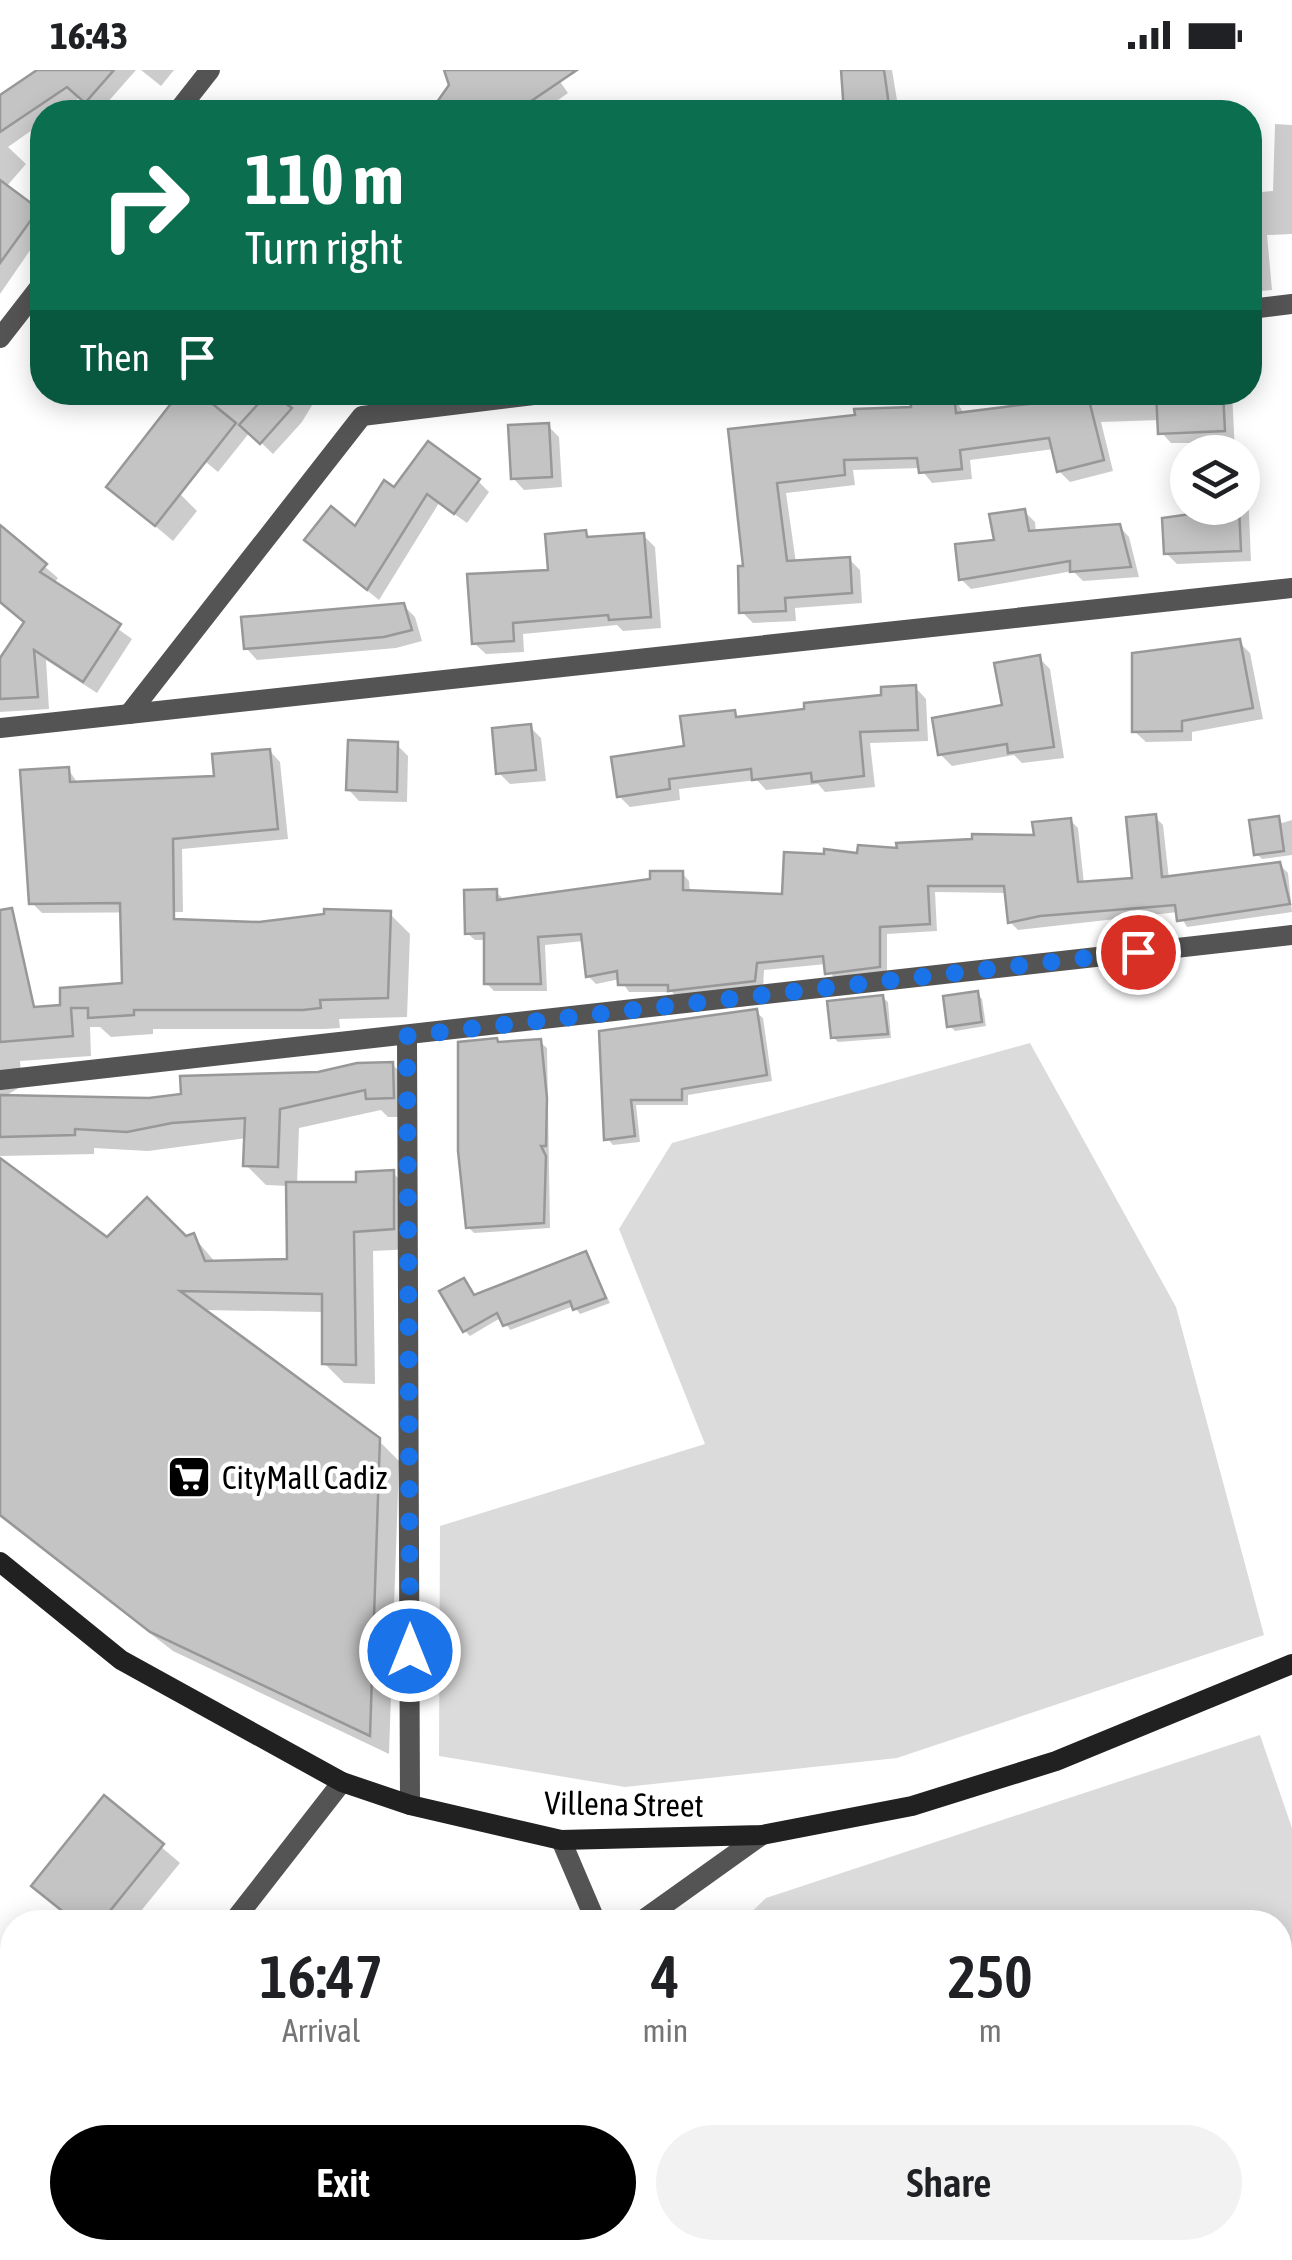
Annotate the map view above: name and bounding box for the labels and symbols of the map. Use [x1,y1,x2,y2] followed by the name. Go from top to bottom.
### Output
[1096,910,1181,995] pin
[166,1454,212,1500] supermarket icon: CityMall Cadiz
[222,1459,388,1496] place label: CityMall Cadiz
[358,1599,462,1703] position arrow
[544,1784,704,1824] street label: Villena Street

